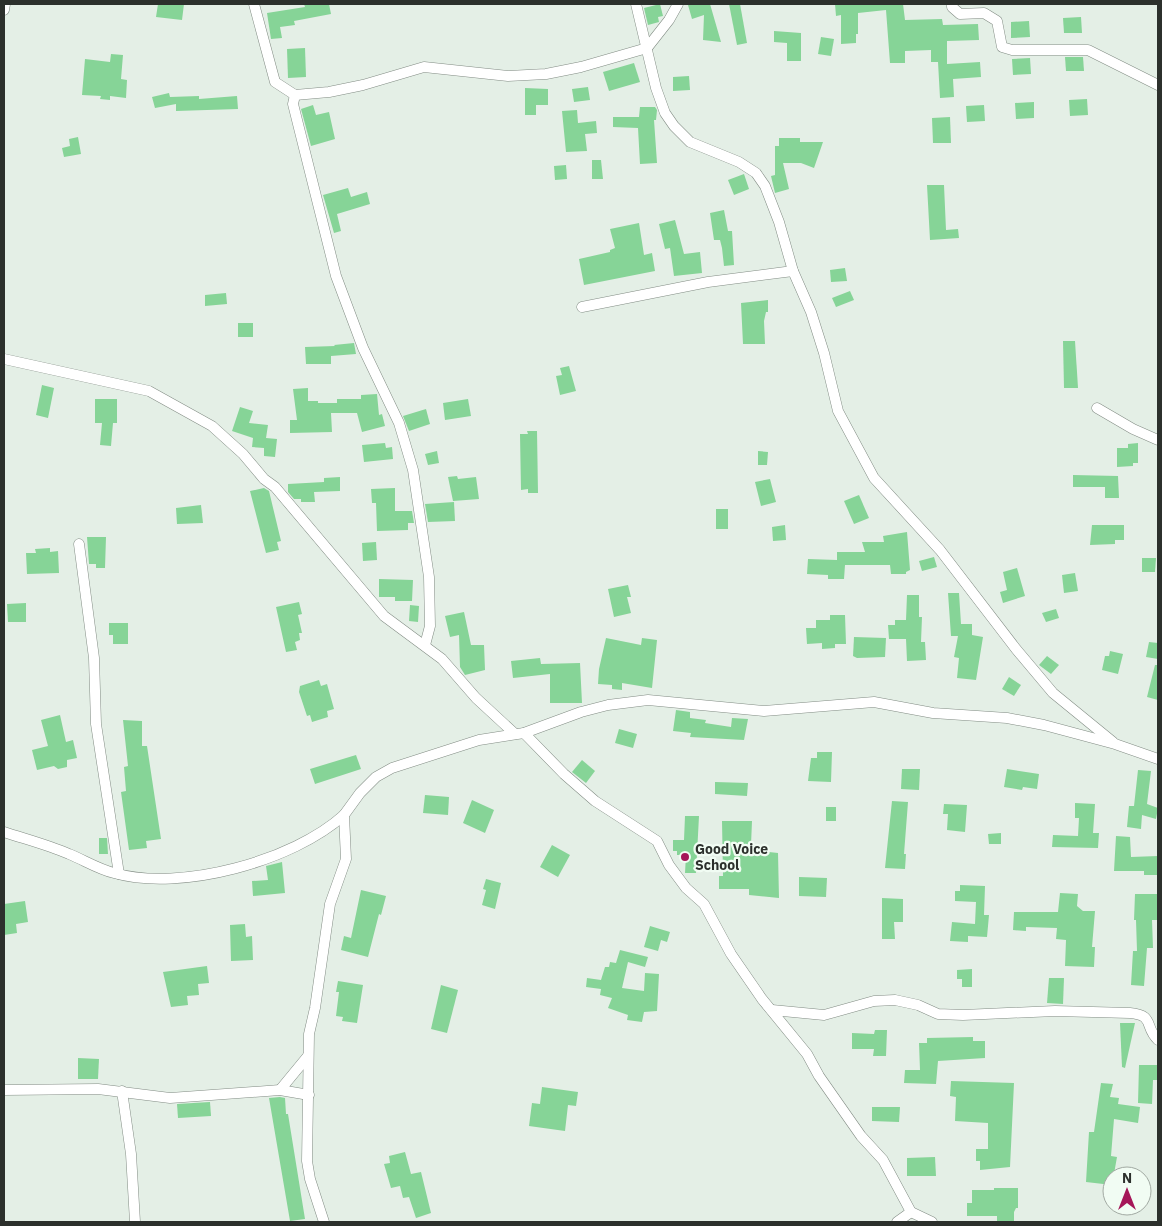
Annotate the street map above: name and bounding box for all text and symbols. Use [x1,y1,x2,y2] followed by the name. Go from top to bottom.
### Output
[695,840,768,874] place label: Good Voice School
[679,851,691,863] marker: Good Voice School
[1102,1166,1152,1216] north arrow
[1122,1169,1132,1187] text: N

